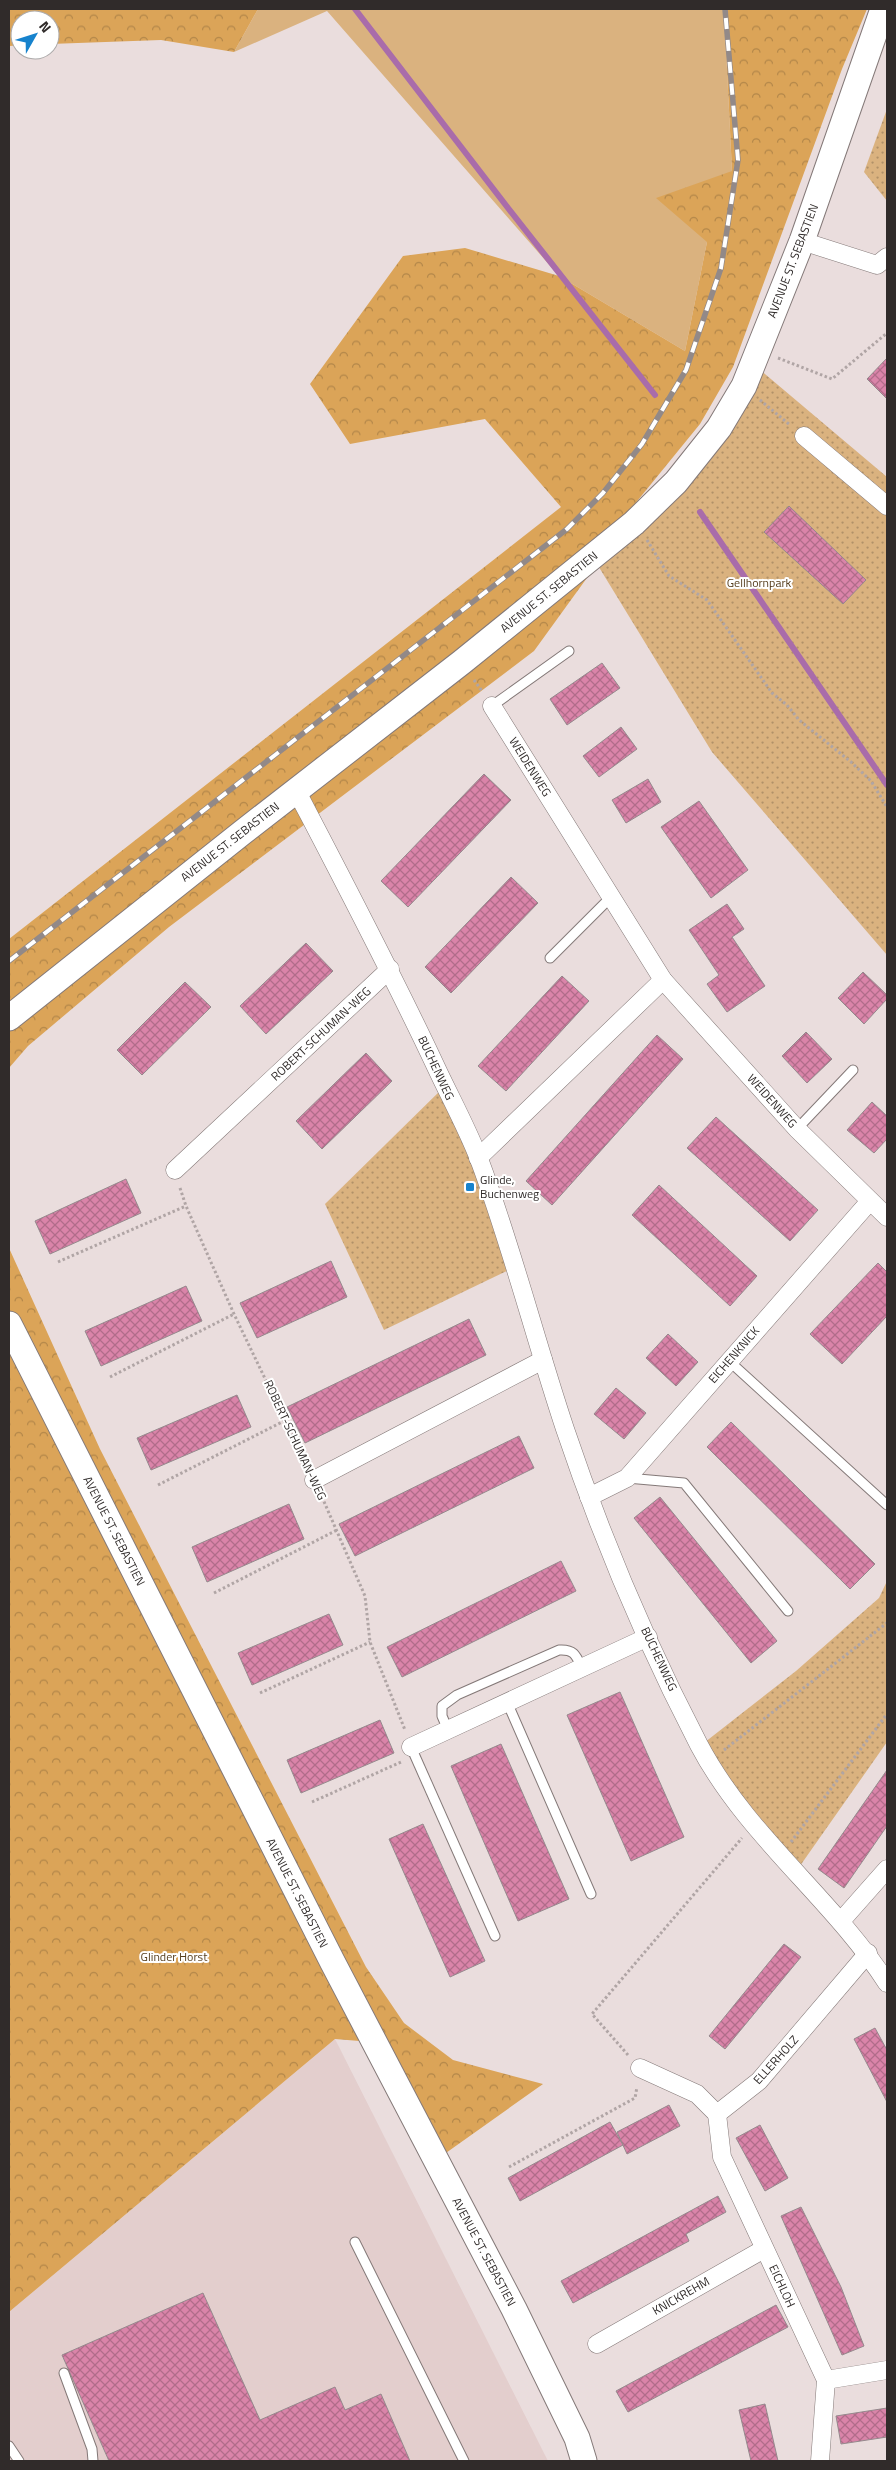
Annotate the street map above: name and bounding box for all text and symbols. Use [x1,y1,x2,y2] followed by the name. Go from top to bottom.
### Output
[10,10,60,60] north arrow
[34,16,57,37] text: N
[762,201,823,321] street label: AVENUE ST. SEBASTIEN
[496,546,602,637] street label: AVENUE ST. SEBASTIEN
[727,573,792,592] park label: Gellhornpark
[505,733,556,800] street label: WEIDENWEG
[176,797,283,886] street label: AVENUE ST. SEBASTIEN
[266,982,375,1085] street label: ROBERT-SCHUMAN-WEG
[413,1032,460,1103] street label: BUCHENWEG
[743,1069,802,1132] street label: WEIDENWEG
[480,1170,539,1203] place label: Glinde, Buchenweg
[464,1181,476,1193] marker: Glinde, Buchenweg
[703,1322,764,1387] street label: EICHENKNICK
[259,1376,332,1503] street label: ROBERT-SCHUMAN-WEG
[79,1473,150,1589] street label: AVENUE ST. SEBASTIEN
[636,1623,683,1694] street label: BUCHENWEG
[262,1835,333,1951] street label: AVENUE ST. SEBASTIEN
[141,1947,208,1966] park label: Glinder Horst
[748,2031,803,2088] street label: ELLERHOLZ
[448,2194,521,2310] street label: AVENUE ST. SEBASTIEN
[764,2261,801,2311] street label: EICHLOH
[649,2271,713,2320] street label: KNICKREHM

